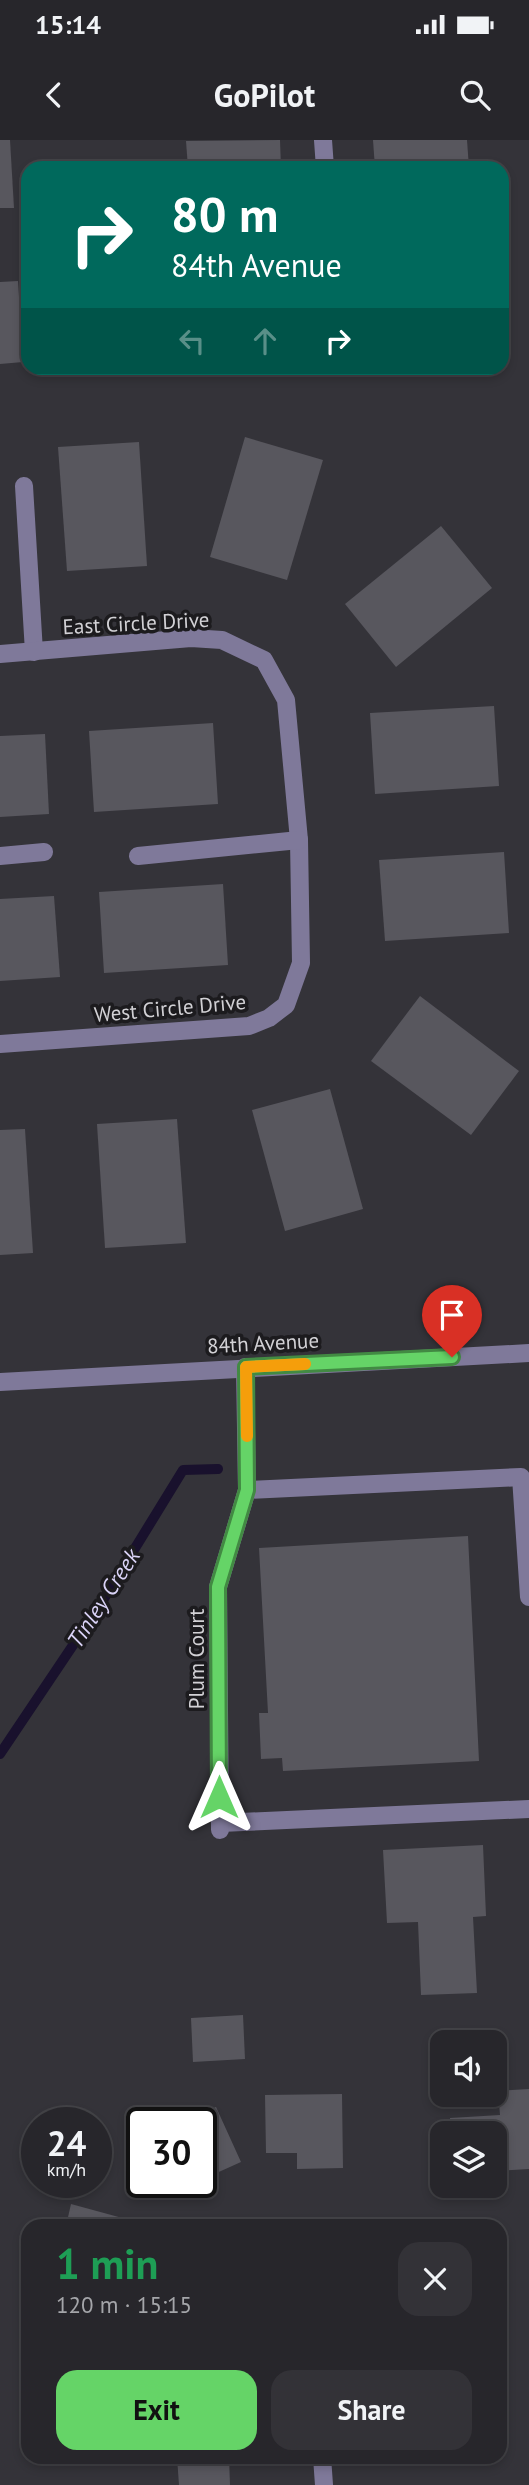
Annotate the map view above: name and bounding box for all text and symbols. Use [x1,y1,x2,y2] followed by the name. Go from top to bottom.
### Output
[35,8,101,41] text: 15:14
[214,74,315,116] text: GoPilot
[35,76,73,114] icon: back
[456,76,494,114] icon: search
[171,182,278,246] text: 80 m
[56,189,147,280] icon: right
[171,244,342,286] text: 84th Avenue
[173,322,211,360] icon: left
[246,322,284,360] icon: ahead
[319,322,357,360] icon: right
[62,606,210,640] street label: East Circle Drive
[93,988,247,1028] street label: West Circle Drive
[422,1285,482,1357] pin
[433,1296,471,1334] icon: arrive
[206,1327,320,1359] street label: 84th Avenue
[60,1541,147,1653] water label: Tinley Creek
[183,1609,210,1709] street label: Plum Court
[182,1760,256,1834] position arrow
[430,2030,507,2198] map controls
[430,2030,507,2107] button: sound
[126,2107,217,2198] speed limit sign: 30
[47,2120,86,2166] text: 24
[430,2121,507,2198] button: layers
[47,2158,86,2181] text: km/h
[56,2236,158,2291] text: 1 min
[398,2242,472,2316] button: close
[56,2290,192,2319] text: 120 m · 15:15
[56,2370,257,2450] button: Exit
[271,2370,472,2450] button: Share

